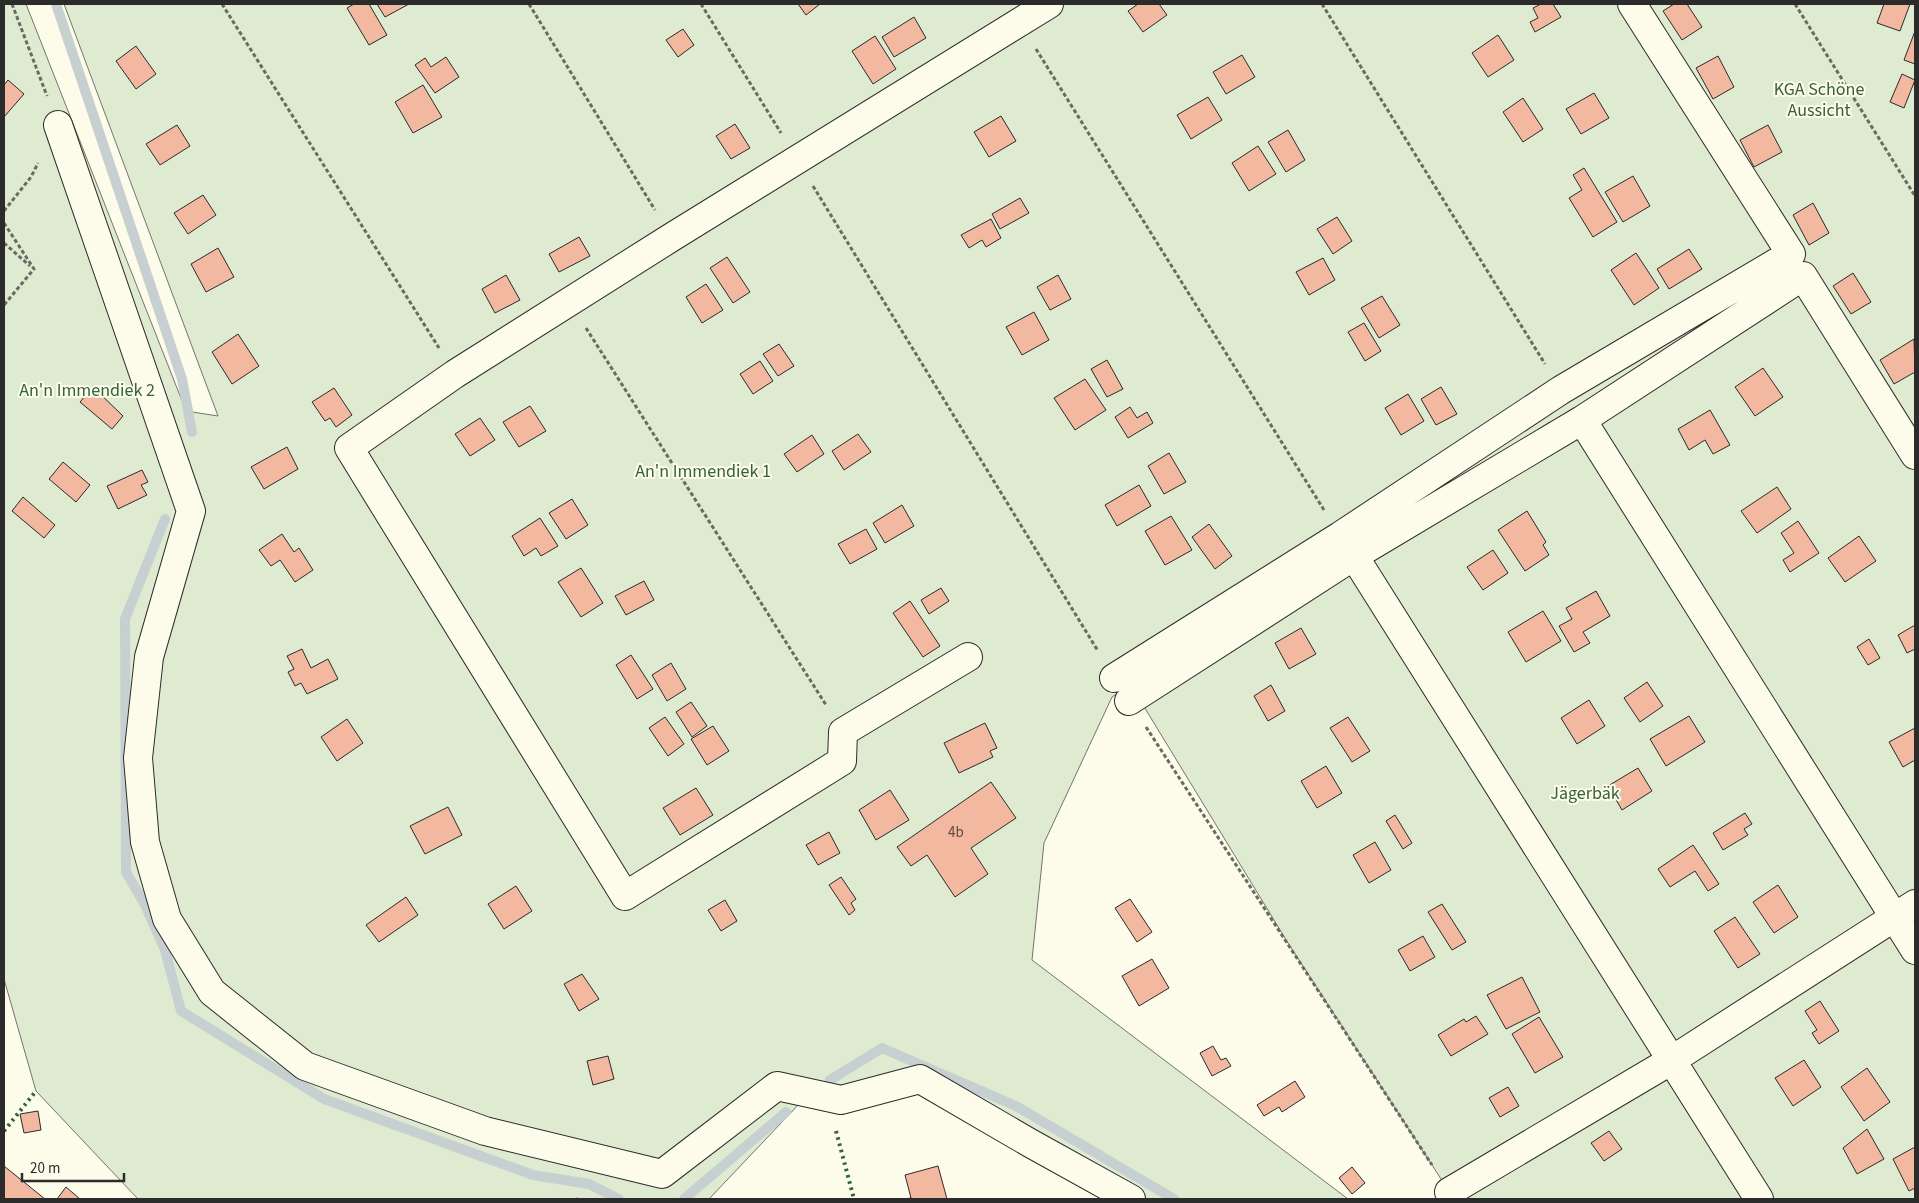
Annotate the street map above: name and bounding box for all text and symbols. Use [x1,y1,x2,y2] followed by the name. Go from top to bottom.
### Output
[1774,77,1864,123] park label: KGA Schöne Aussicht
[19,378,155,403] park label: An'n Immendiek 2
[635,459,771,484] park label: An'n Immendiek 1
[1550,781,1620,806] park label: Jägerbäk
[948,822,964,843] house number: 4b
[22,1150,125,1182] scale bar
[30,1158,60,1179] text: 20 m

